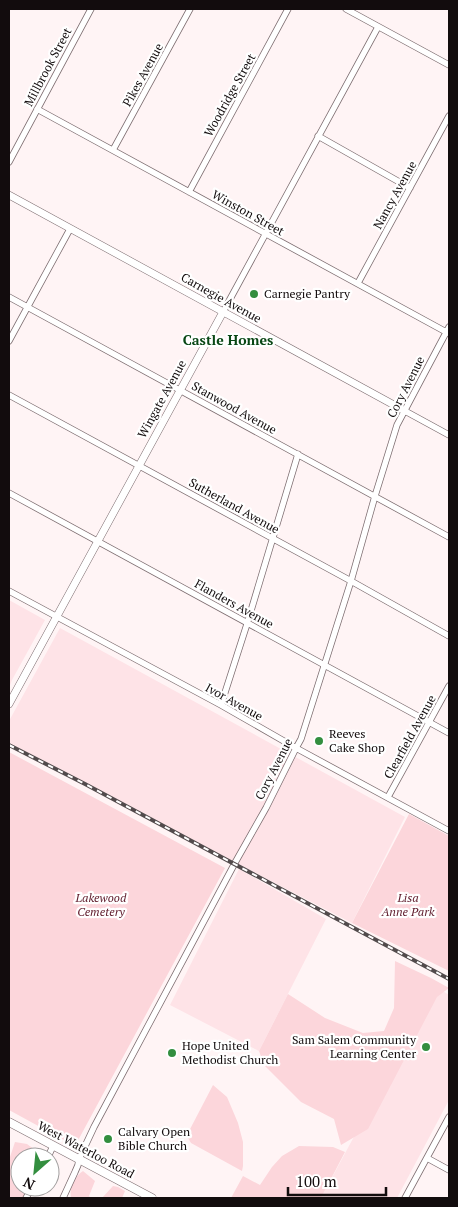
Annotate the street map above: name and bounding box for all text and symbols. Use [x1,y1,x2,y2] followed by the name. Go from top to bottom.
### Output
[21,24,75,109] street label: Millbrook Street
[119,40,166,109] street label: Pikes Avenue
[201,50,259,139] street label: Woodridge Street
[370,158,419,231] street label: Nancy Avenue
[209,187,287,239] street label: Winston Street
[178,269,264,326] street label: Carnegie Avenue
[264,286,351,301] place label: Carnegie Pantry
[248,288,260,300] marker: Carnegie Pantry
[183,330,273,349] district label: Castle Homes
[384,354,427,420] street label: Cory Avenue
[134,357,189,440] street label: Wingate Avenue
[189,378,279,437] street label: Stanwood Avenue
[186,475,282,537] street label: Sutherland Avenue
[192,576,276,631] street label: Flanders Avenue
[203,680,266,723] street label: Ivor Avenue
[380,692,439,781] street label: Clearfield Avenue
[329,726,385,755] place label: Reeves Cake Shop
[313,735,325,747] marker: Reeves Cake Shop
[252,736,295,802] street label: Cory Avenue
[75,890,127,919] park label: Lakewood Cemetery
[380,890,435,919] park label: Lisa Anne Park
[292,1032,417,1061] place label: Sam Salem Community Learning Center
[182,1038,278,1067] place label: Hope United Methodist Church
[420,1041,432,1053] marker: Sam Salem Community Learning Center
[166,1047,178,1059] marker: Hope United Methodist Church
[35,1118,137,1181] street label: West Waterloo Road
[118,1124,190,1153] place label: Calvary Open Bible Church
[102,1133,114,1145] marker: Calvary Open Bible Church
[10,1147,60,1197] north arrow
[288,1164,386,1196] scale bar
[296,1171,337,1191] text: 100 m
[19,1173,38,1195] text: N

